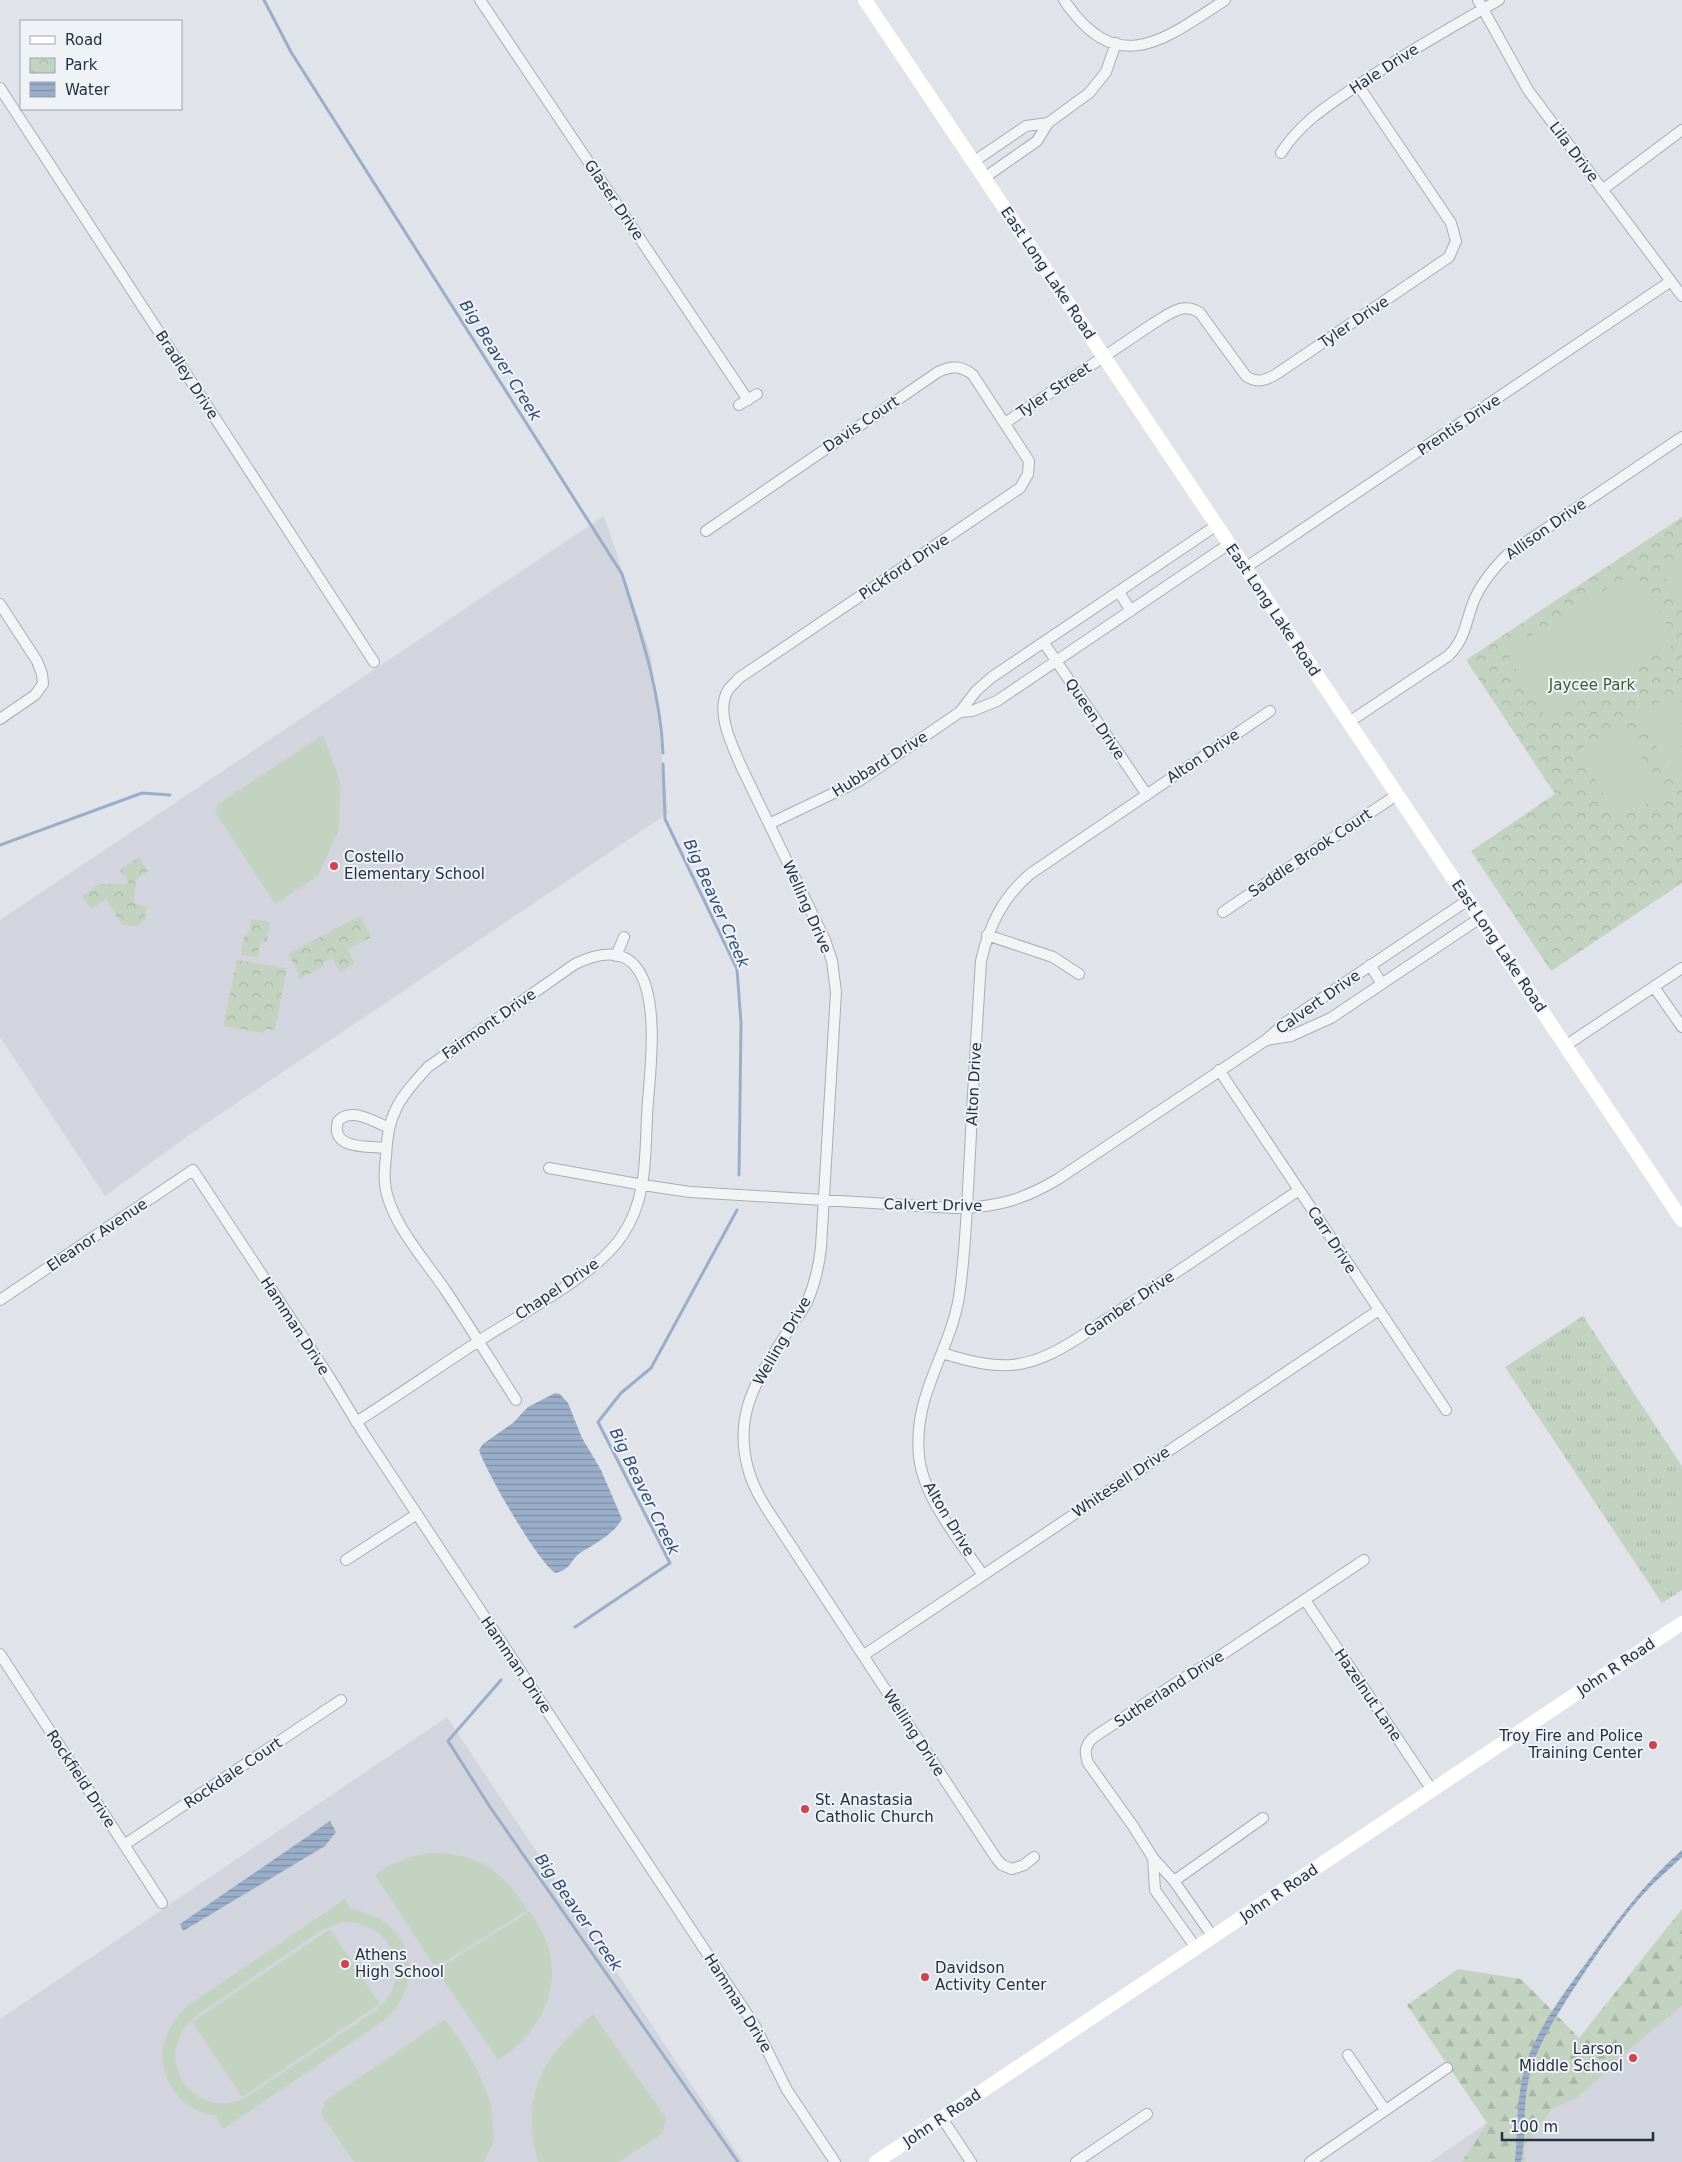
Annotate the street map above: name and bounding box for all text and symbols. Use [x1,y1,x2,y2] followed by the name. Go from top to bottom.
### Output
[20,20,182,110] legend
[65,31,103,49] text: Road
[1346,40,1422,98] street label: Hale Drive
[65,56,98,74] text: Park
[65,81,110,99] text: Water
[1546,118,1602,186] street label: Lila Drive
[581,156,647,244] street label: Glaser Drive
[997,203,1099,343] street label: East Long Lake Road
[1315,292,1392,352] street label: Tyler Drive
[456,296,546,425] water label: Big Beaver Creek
[152,327,222,423] street label: Bradley Drive
[1013,359,1095,422] street label: Tyler Street
[1414,391,1504,459] street label: Prentis Drive
[820,392,902,456] street label: Davis Court
[1502,495,1590,563] street label: Allison Drive
[856,530,952,604] street label: Pickford Drive
[1222,540,1324,680] street label: East Long Lake Road
[1061,675,1129,763] street label: Queen Drive
[1548,676,1636,694] park label: Jaycee Park
[1163,725,1243,787] street label: Alton Drive
[829,727,931,801] street label: Hubbard Drive
[1245,805,1375,901] street label: Saddle Brook Court
[680,836,754,971] water label: Big Beaver Creek
[344,848,485,883] place label: Costello Elementary School
[779,858,835,956] street label: Welling Drive
[328,860,340,872] marker: Costello Elementary School
[1448,876,1550,1016] street label: East Long Lake Road
[1272,966,1364,1038] street label: Calvert Drive
[439,985,539,1063] street label: Fairmont Drive
[963,1042,985,1126] street label: Alton Drive
[43,1195,151,1275] street label: Eleanor Avenue
[883,1195,983,1215] street label: Calvert Drive
[1304,1203,1360,1277] street label: Carr Drive
[512,1254,602,1324] street label: Chapel Drive
[1080,1267,1178,1341] street label: Gamber Drive
[257,1274,333,1378] street label: Hamman Drive
[749,1293,815,1389] street label: Welling Drive
[606,1425,684,1558] water label: Big Beaver Creek
[1069,1443,1173,1521] street label: Whitesell Drive
[920,1478,978,1560] street label: Alton Drive
[477,1613,555,1717] street label: Hamman Drive
[1573,1634,1658,1700] street label: John R Road
[1330,1645,1406,1745] street label: Hazelnut Lane
[1111,1647,1227,1731] street label: Sutherland Drive
[879,1686,949,1780] street label: Welling Drive
[43,1727,119,1831] street label: Rockfield Drive
[1498,1727,1644,1762] place label: Troy Fire and Police Training Center
[181,1734,285,1812] street label: Rockdale Court
[1647,1739,1659,1751] marker: Troy Fire and Police Training Center
[815,1791,934,1826] place label: St. Anastasia Catholic Church
[799,1803,811,1815] marker: St. Anastasia Catholic Church
[531,1850,627,1975] water label: Big Beaver Creek
[1236,1860,1321,1926] street label: John R Road
[355,1946,444,1981] place label: Athens High School
[700,1950,776,2056] street label: Hamman Drive
[339,1958,351,1970] marker: Athens High School
[935,1959,1047,1994] place label: Davidson Activity Center
[919,1971,931,1983] marker: Davidson Activity Center
[1519,2040,1623,2075] place label: Larson Middle School
[1627,2052,1639,2064] marker: Larson Middle School
[899,2085,984,2151] street label: John R Road
[1502,2110,1653,2142] scale bar
[1510,2118,1558,2136] text: 100 m

